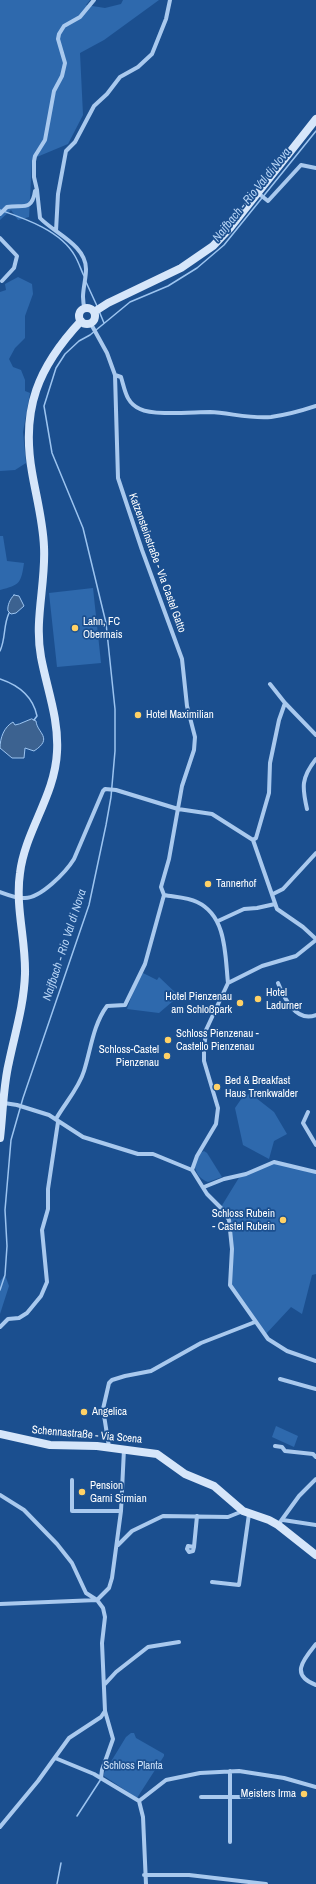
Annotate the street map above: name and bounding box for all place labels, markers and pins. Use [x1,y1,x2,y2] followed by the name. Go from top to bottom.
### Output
[83,615,123,641] place label: Lahn, FC Obermais
[70,623,80,633] marker: Lahn, FC Obermais
[146,708,214,722] place label: Hotel Maximilian
[133,710,143,720] marker: Hotel Maximilian
[216,877,256,891] place label: Tannerhof
[203,879,213,889] marker: Tannerhof
[266,986,302,1012] place label: Hotel Ladurner
[165,990,232,1016] place label: Hotel Pienzenau am Schloßpark
[253,994,263,1004] marker: Hotel Ladurner
[235,998,245,1008] marker: Hotel Pienzenau am Schloßpark
[176,1027,259,1053] place label: Schloss Pienzenau - Castello Pienzenau
[163,1035,173,1045] marker: Schloss Pienzenau - Castello Pienzenau
[99,1043,159,1069] place label: Schloss-Castel Pienzenau
[162,1051,172,1061] marker: Schloss-Castel Pienzenau
[225,1074,298,1100] place label: Bed & Breakfast Haus Trenkwalder
[212,1082,222,1092] marker: Bed & Breakfast Haus Trenkwalder
[212,1207,275,1233] place label: Schloss Rubein - Castel Rubein
[278,1215,288,1225] marker: Schloss Rubein - Castel Rubein
[92,1405,127,1419] place label: Angelica
[79,1407,89,1417] marker: Angelica
[90,1479,147,1505] place label: Pension Garni Sirmian
[77,1487,87,1497] marker: Pension Garni Sirmian
[241,1787,296,1801] place label: Meisters Irma
[299,1789,309,1799] marker: Meisters Irma

